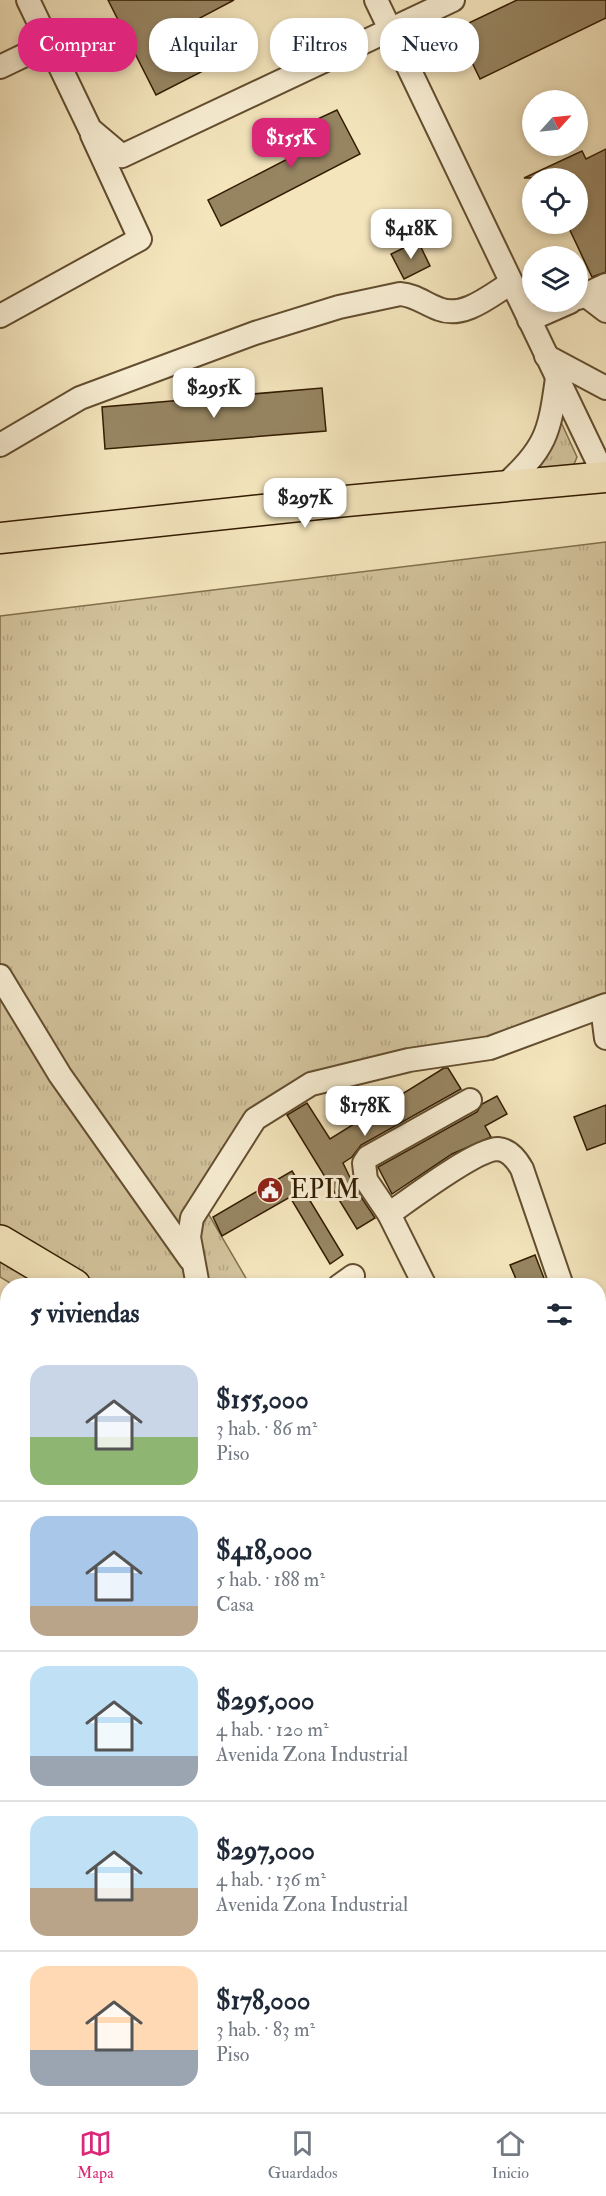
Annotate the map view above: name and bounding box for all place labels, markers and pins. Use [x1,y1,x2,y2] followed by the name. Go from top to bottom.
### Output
[249,118,333,169] pin: $155K
[369,209,453,260] pin: $418K
[172,368,256,419] pin: $295K
[263,478,347,529] pin: $297K
[323,1086,407,1137] pin: $178K
[290,1174,360,1206] place label: EPIM
[255,1175,285,1205] public building icon: EPIM

